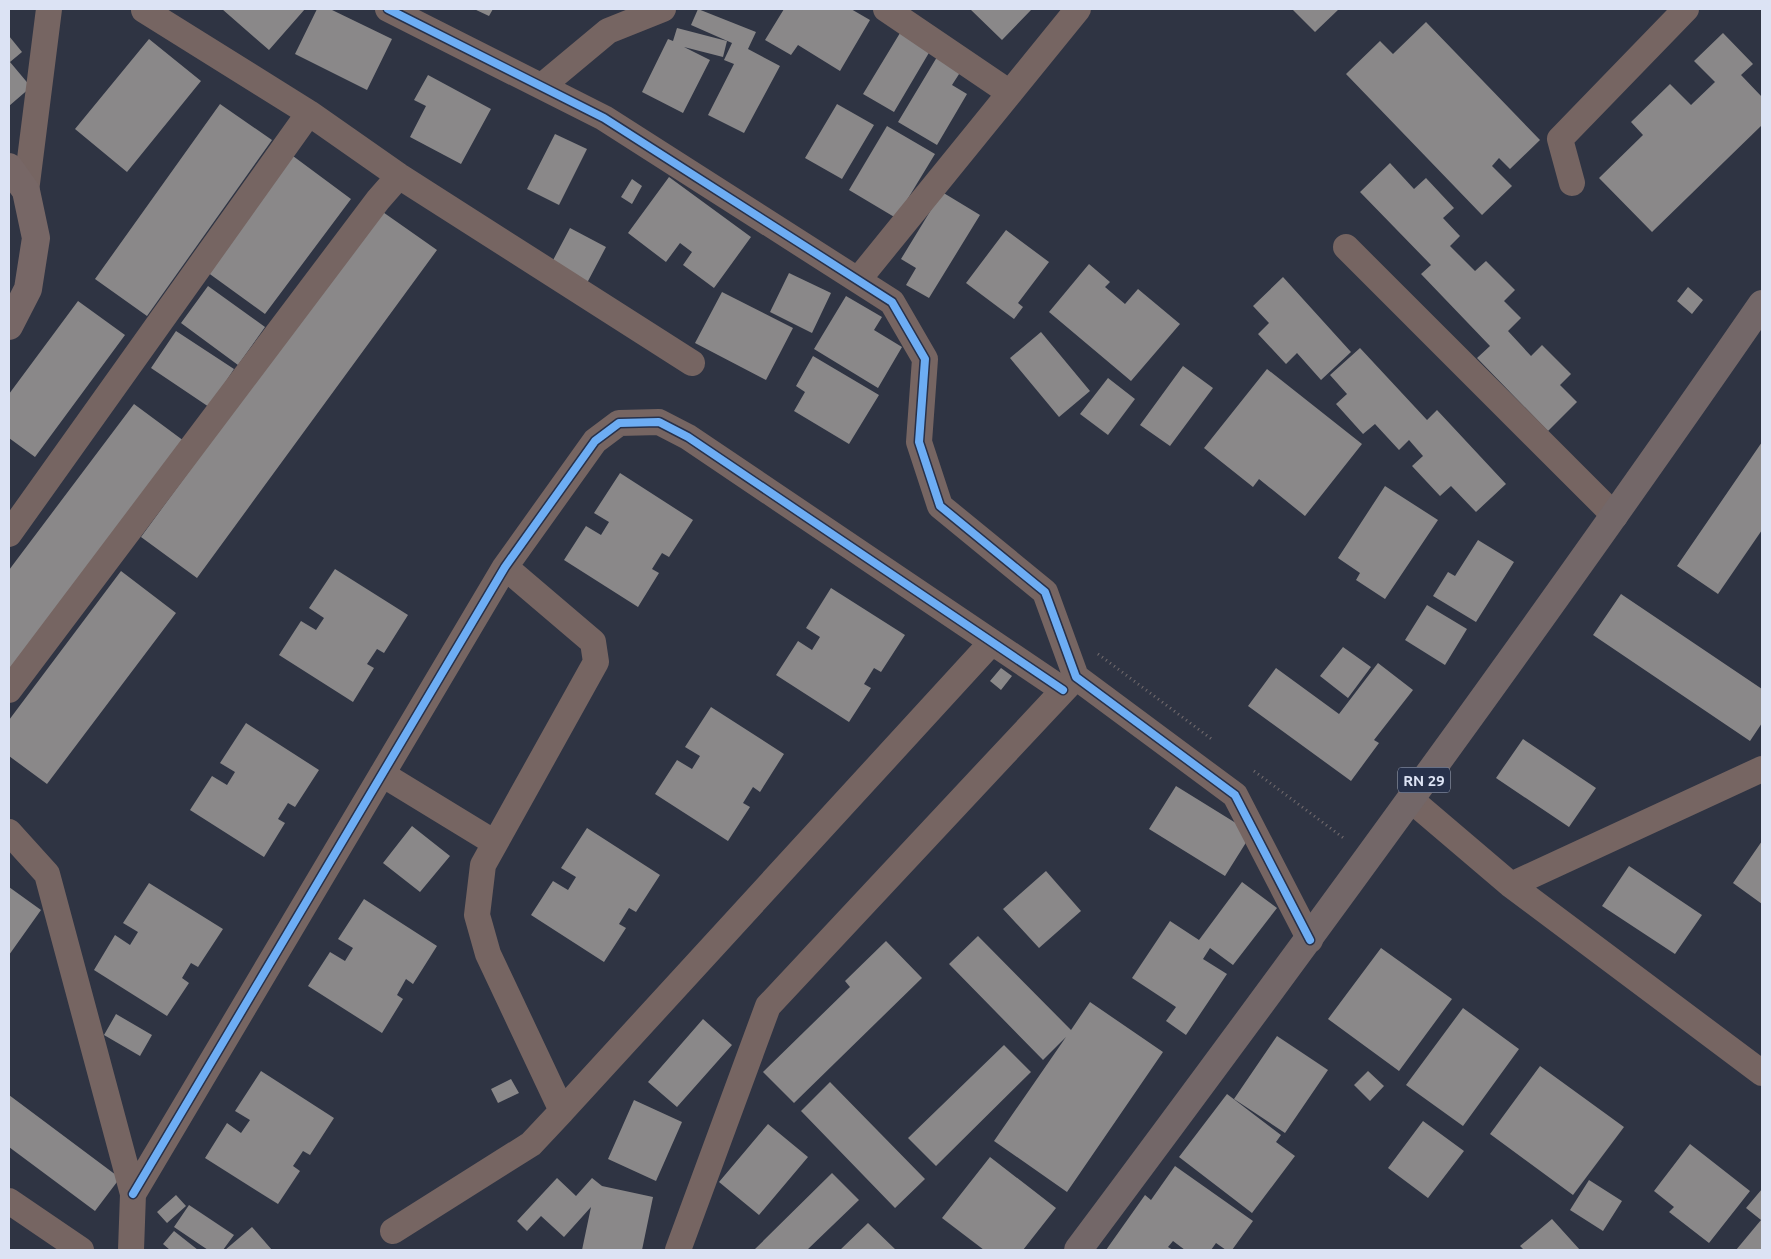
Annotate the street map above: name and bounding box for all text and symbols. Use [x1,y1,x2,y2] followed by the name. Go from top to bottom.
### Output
[1398,768,1450,792] road number: RN 29

